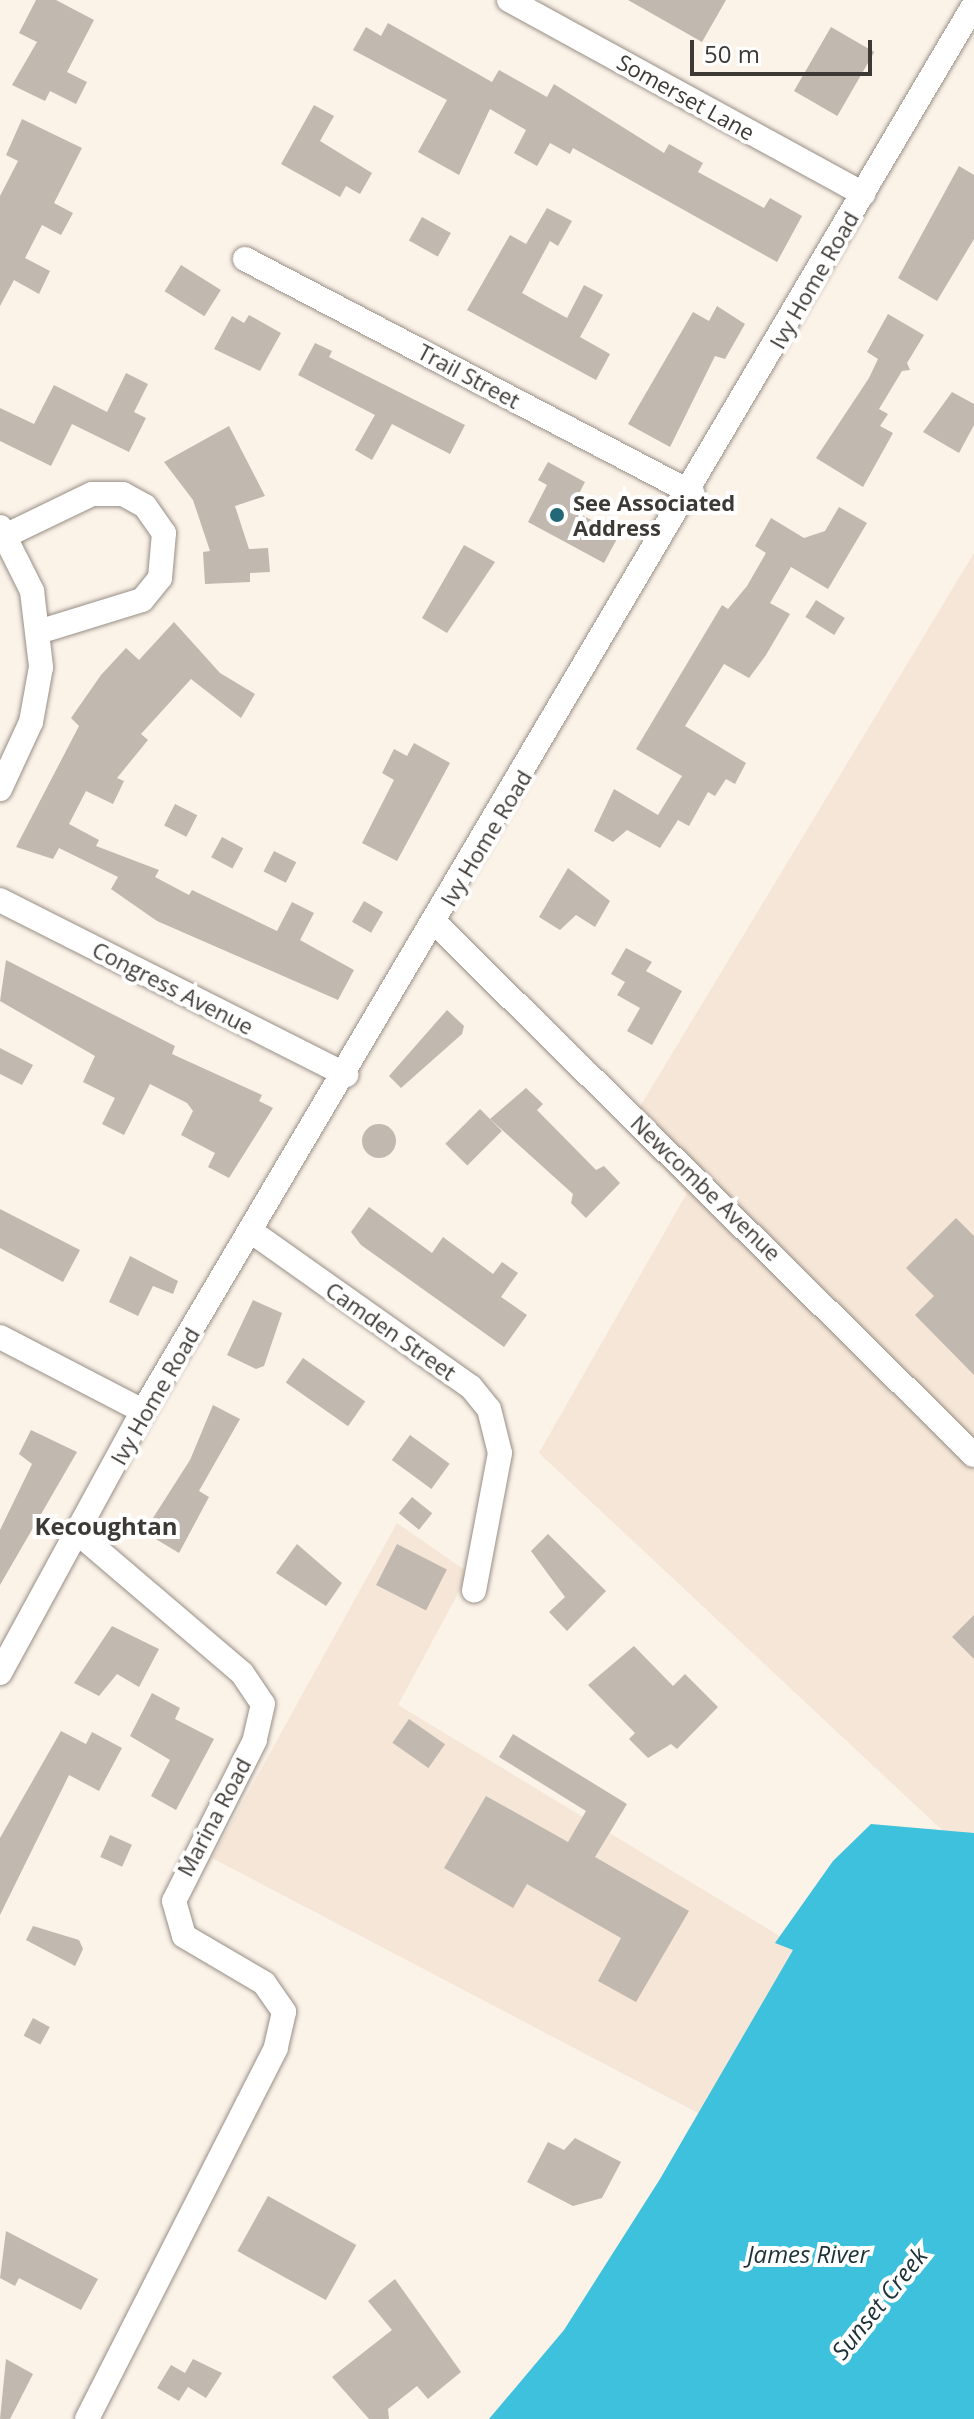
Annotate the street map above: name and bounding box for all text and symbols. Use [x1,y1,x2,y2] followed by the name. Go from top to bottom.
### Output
[694,24,876,74] scale bar
[704,37,760,70] text: 50 m
[613,48,759,146] street label: Somerset Lane
[764,207,864,353] street label: Ivy Home Road
[414,338,524,414] street label: Trail Street
[573,489,735,540] place label: See Associated Address
[548,506,566,524] marker: See Associated Address
[435,765,537,911] street label: Ivy Home Road
[88,936,258,1040] street label: Congress Avenue
[626,1110,786,1266] street label: Newcombe Avenue
[321,1276,461,1386] street label: Camden Street
[105,1323,205,1469] street label: Ivy Home Road
[34,1512,178,1540] district label: Kecoughtan
[172,1753,256,1881] street label: Marina Road
[747,2240,869,2268] water label: James River
[825,2241,933,2365] water label: Sunset Creek

